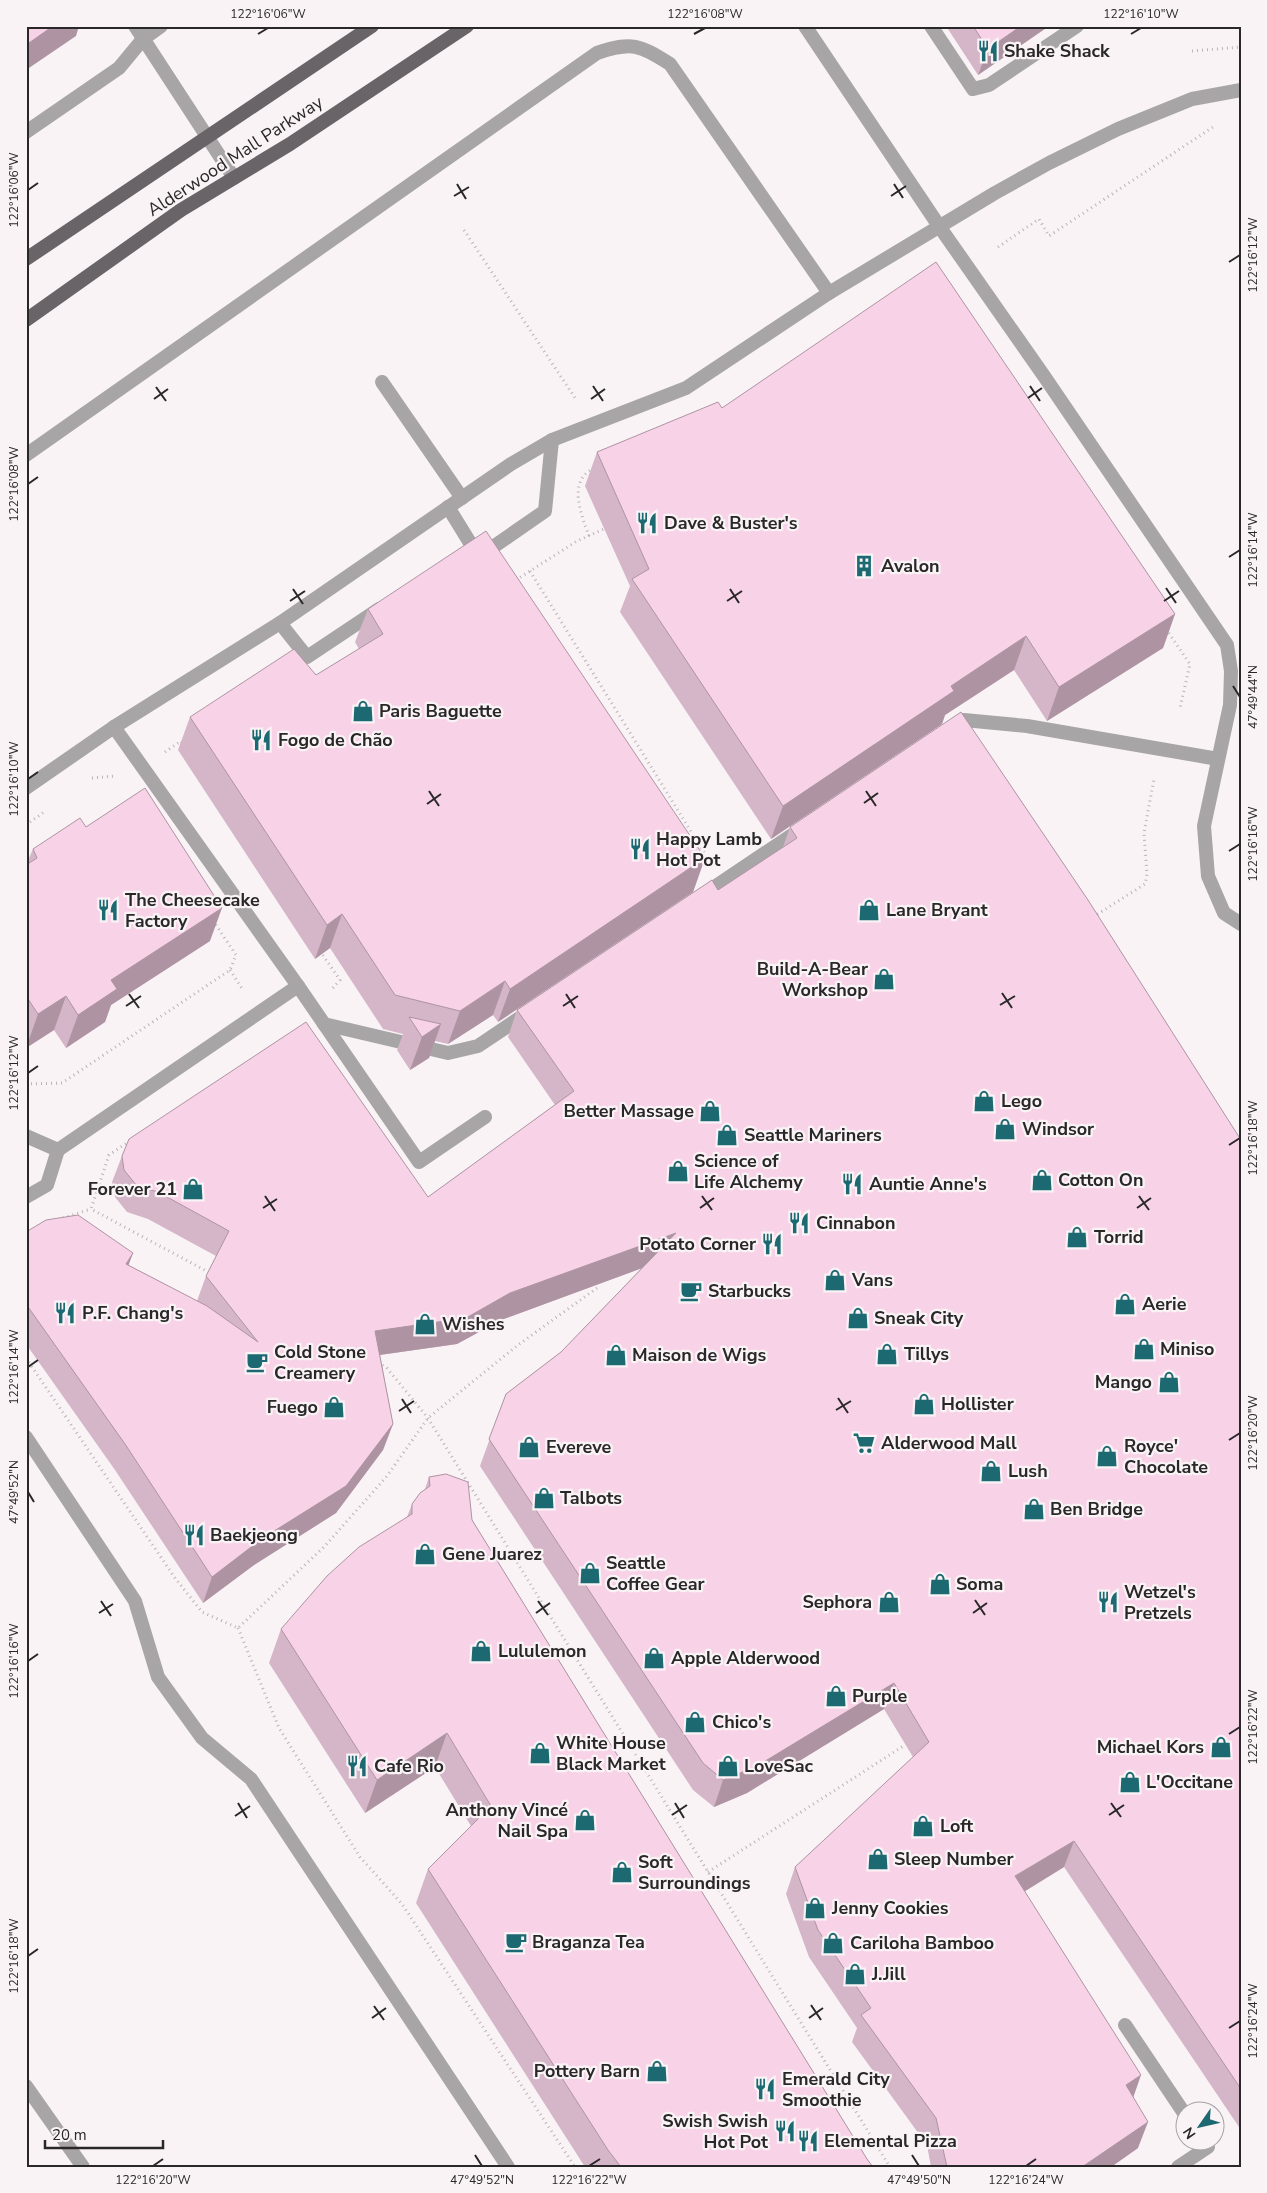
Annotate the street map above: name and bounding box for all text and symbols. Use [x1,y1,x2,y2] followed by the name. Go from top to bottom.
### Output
[230,6,306,22] text: 122°16'06"W
[667,6,743,22] text: 122°16'08"W
[1103,6,1179,22] text: 122°16'10"W
[975,38,1001,64] restaurant icon: Shake Shack
[1004,39,1110,63] place label: Shake Shack
[142,90,328,222] street label: Alderwood Mall Parkway
[6,152,22,228] text: 122°16'06"W
[1245,217,1261,293] text: 122°16'12"W
[6,446,22,522] text: 122°16'08"W
[634,510,660,536] restaurant icon: Dave & Buster's
[664,511,798,535] place label: Dave & Buster's
[1245,512,1261,588] text: 122°16'14"W
[851,553,877,579] building icon: Avalon
[881,554,940,578] place label: Avalon
[1245,665,1261,729] text: 47°49'44"N
[350,698,376,724] shop icon: Paris Baguette
[379,699,502,723] place label: Paris Baguette
[248,727,274,753] restaurant icon: Fogo de Chão
[278,728,393,752] place label: Fogo de Chão
[6,741,22,817] text: 122°16'10"W
[1245,806,1261,882] text: 122°16'16"W
[656,827,762,872] place label: Happy Lamb Hot Pot
[627,836,653,862] restaurant icon: Happy Lamb Hot Pot
[125,888,260,933] place label: The Cheesecake Factory
[95,897,121,923] restaurant icon: The Cheesecake Factory
[856,897,882,923] shop icon: Lane Bryant
[886,898,988,922] place label: Lane Bryant
[757,957,868,1002] place label: Build-A-Bear Workshop
[871,966,897,992] shop icon: Build-A-Bear Workshop
[6,1035,22,1111] text: 122°16'12"W
[971,1088,997,1114] shop icon: Lego
[1001,1089,1042,1113] place label: Lego
[697,1098,723,1124] shop icon: Better Massage
[563,1099,694,1123] place label: Better Massage
[1245,1100,1261,1176] text: 122°16'18"W
[992,1116,1018,1142] shop icon: Windsor
[1022,1117,1094,1141] place label: Windsor
[714,1122,740,1148] shop icon: Seattle Mariners
[744,1123,882,1147] place label: Seattle Mariners
[694,1149,803,1194] place label: Science of Life Alchemy
[665,1158,691,1184] shop icon: Science of Life Alchemy
[1029,1167,1055,1193] shop icon: Cotton On
[1058,1168,1144,1192] place label: Cotton On
[839,1171,865,1197] restaurant icon: Auntie Anne's
[869,1172,987,1196] place label: Auntie Anne's
[180,1176,206,1202] shop icon: Forever 21
[88,1177,177,1201] place label: Forever 21
[786,1210,812,1236] restaurant icon: Cinnabon
[816,1211,895,1235] place label: Cinnabon
[1064,1224,1090,1250] shop icon: Torrid
[1094,1225,1144,1249] place label: Torrid
[759,1231,785,1257] restaurant icon: Potato Corner
[639,1232,756,1256] place label: Potato Corner
[822,1267,848,1293] shop icon: Vans
[851,1268,893,1292] place label: Vans
[678,1278,704,1304] cafe icon: Starbucks
[708,1279,791,1303] place label: Starbucks
[1112,1291,1138,1317] shop icon: Aerie
[1142,1292,1187,1316] place label: Aerie
[52,1300,78,1326] restaurant icon: P.F. Chang's
[82,1301,184,1325] place label: P.F. Chang's
[845,1305,871,1331] shop icon: Sneak City
[874,1306,964,1330] place label: Sneak City
[412,1311,438,1337] shop icon: Wishes
[442,1312,505,1336] place label: Wishes
[6,1329,22,1405] text: 122°16'14"W
[1131,1336,1157,1362] shop icon: Miniso
[1160,1337,1215,1361] place label: Miniso
[274,1340,366,1385] place label: Cold Stone Creamery
[874,1341,900,1367] shop icon: Tillys
[603,1342,629,1368] shop icon: Maison de Wigs
[904,1342,949,1366] place label: Tillys
[632,1343,767,1367] place label: Maison de Wigs
[244,1349,270,1375] cafe icon: Cold Stone Creamery
[1156,1369,1182,1395] shop icon: Mango
[1095,1370,1152,1394] place label: Mango
[911,1391,937,1417] shop icon: Hollister
[941,1392,1014,1416] place label: Hollister
[321,1394,347,1420] shop icon: Fuego
[267,1395,318,1419] place label: Fuego
[1245,1395,1261,1471] text: 122°16'20"W
[851,1430,877,1456] supermarket icon: Alderwood Mall
[881,1431,1017,1455] place label: Alderwood Mall
[516,1434,542,1460] shop icon: Evereve
[1124,1434,1208,1479] place label: Royce' Chocolate
[546,1435,611,1459] place label: Evereve
[1094,1443,1120,1469] shop icon: Royce' Chocolate
[978,1458,1004,1484] shop icon: Lush
[1008,1459,1048,1483] place label: Lush
[6,1460,22,1524] text: 47°49'52"N
[531,1485,557,1511] shop icon: Talbots
[560,1486,622,1510] place label: Talbots
[1021,1496,1047,1522] shop icon: Ben Bridge
[1050,1497,1143,1521] place label: Ben Bridge
[181,1522,207,1548] restaurant icon: Baekjeong
[210,1523,298,1547] place label: Baekjeong
[412,1541,438,1567] shop icon: Gene Juarez
[442,1542,542,1566] place label: Gene Juarez
[606,1551,705,1596] place label: Seattle Coffee Gear
[577,1560,603,1586] shop icon: Seattle Coffee Gear
[927,1571,953,1597] shop icon: Soma
[956,1572,1003,1596] place label: Soma
[1124,1580,1196,1625] place label: Wetzel's Pretzels
[876,1589,902,1615] shop icon: Sephora
[1095,1589,1121,1615] restaurant icon: Wetzel's Pretzels
[802,1590,872,1614] place label: Sephora
[6,1623,22,1699] text: 122°16'16"W
[468,1638,494,1664] shop icon: Lululemon
[498,1639,587,1663] place label: Lululemon
[641,1645,667,1671] shop icon: Apple Alderwood
[671,1646,820,1670] place label: Apple Alderwood
[823,1683,849,1709] shop icon: Purple
[852,1684,908,1708] place label: Purple
[1245,1689,1261,1765] text: 122°16'22"W
[682,1709,708,1735] shop icon: Chico's
[712,1710,771,1734] place label: Chico's
[556,1731,666,1776] place label: White House Black Market
[1208,1734,1234,1760] shop icon: Michael Kors
[1097,1735,1204,1759] place label: Michael Kors
[527,1740,553,1766] shop icon: White House Black Market
[344,1753,370,1779] restaurant icon: Cafe Rio
[715,1753,741,1779] shop icon: LoveSac
[374,1754,444,1778] place label: Cafe Rio
[744,1754,813,1778] place label: LoveSac
[1117,1769,1143,1795] shop icon: L'Occitane
[1146,1770,1233,1794] place label: L'Occitane
[445,1798,568,1843] place label: Anthony Vincé Nail Spa
[572,1807,598,1833] shop icon: Anthony Vincé Nail Spa
[910,1813,936,1839] shop icon: Loft
[940,1814,973,1838] place label: Loft
[865,1846,891,1872] shop icon: Sleep Number
[894,1847,1013,1871] place label: Sleep Number
[638,1850,751,1895] place label: Soft Surroundings
[609,1859,635,1885] shop icon: Soft Surroundings
[802,1895,828,1921] shop icon: Jenny Cookies
[831,1896,949,1920] place label: Jenny Cookies
[6,1918,22,1994] text: 122°16'18"W
[503,1929,529,1955] cafe icon: Braganza Tea
[532,1930,645,1954] place label: Braganza Tea
[820,1930,846,1956] shop icon: Cariloha Bamboo
[850,1931,994,1955] place label: Cariloha Bamboo
[842,1961,868,1987] shop icon: J.Jill
[871,1962,906,1986] place label: J.Jill
[1245,1983,1261,2059] text: 122°16'24"W
[644,2058,670,2084] shop icon: Pottery Barn
[534,2059,640,2083] place label: Pottery Barn
[782,2067,890,2112] place label: Emerald City Smoothie
[752,2076,778,2102] restaurant icon: Emerald City Smoothie
[1174,2100,1224,2150] north arrow
[662,2109,768,2154] place label: Swish Swish Hot Pot
[45,2118,162,2150] scale bar
[772,2118,798,2144] restaurant icon: Swish Swish Hot Pot
[1179,2123,1200,2143] text: N
[52,2125,87,2145] text: 20 m
[795,2128,821,2154] restaurant icon: Elemental Pizza
[824,2129,957,2153] place label: Elemental Pizza
[115,2172,191,2188] text: 122°16'20"W
[450,2172,514,2188] text: 47°49'52"N
[551,2172,627,2188] text: 122°16'22"W
[887,2172,951,2188] text: 47°49'50"N
[988,2172,1064,2188] text: 122°16'24"W

